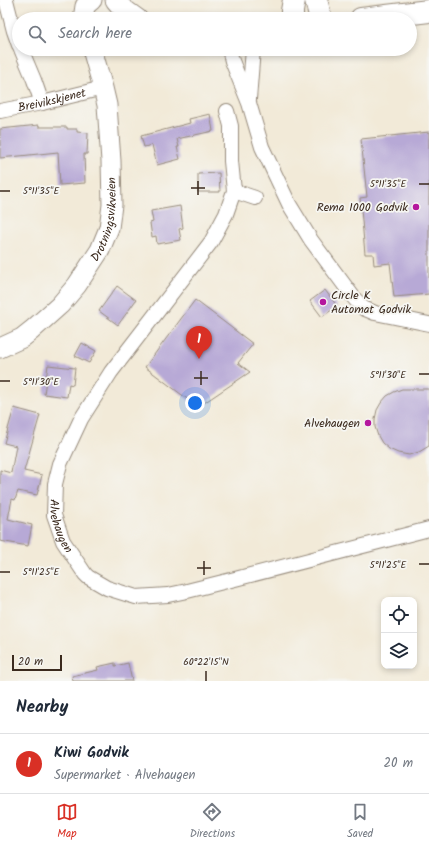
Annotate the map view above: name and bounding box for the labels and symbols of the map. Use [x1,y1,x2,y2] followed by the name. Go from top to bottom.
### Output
[16,83,88,117] street label: Breivikskjenet
[370,176,408,192] text: 5°11'35"E
[85,177,122,265] street label: Drotningsvikveien
[23,183,61,199] text: 5°11'35"E
[317,198,408,217] place label: Rema 1000 Godvik
[411,202,421,212] marker: Rema 1000 Godvik
[331,286,411,319] place label: Circle K Automat Godvik
[318,297,328,307] marker: Circle K Automat Godvik
[186,326,212,359] pin: 1
[370,367,407,383] text: 5°11'30"E
[23,374,60,390] text: 5°11'30"E
[185,393,205,413] your location
[304,414,360,433] place label: Alvehaugen
[363,418,373,428] marker: Alvehaugen
[44,499,78,557] street label: Alvehaugen
[370,557,408,573] text: 5°11'25"E
[23,564,61,580] text: 5°11'25"E
[12,653,62,672] scale bar
[183,654,229,670] text: 60°22'15"N

